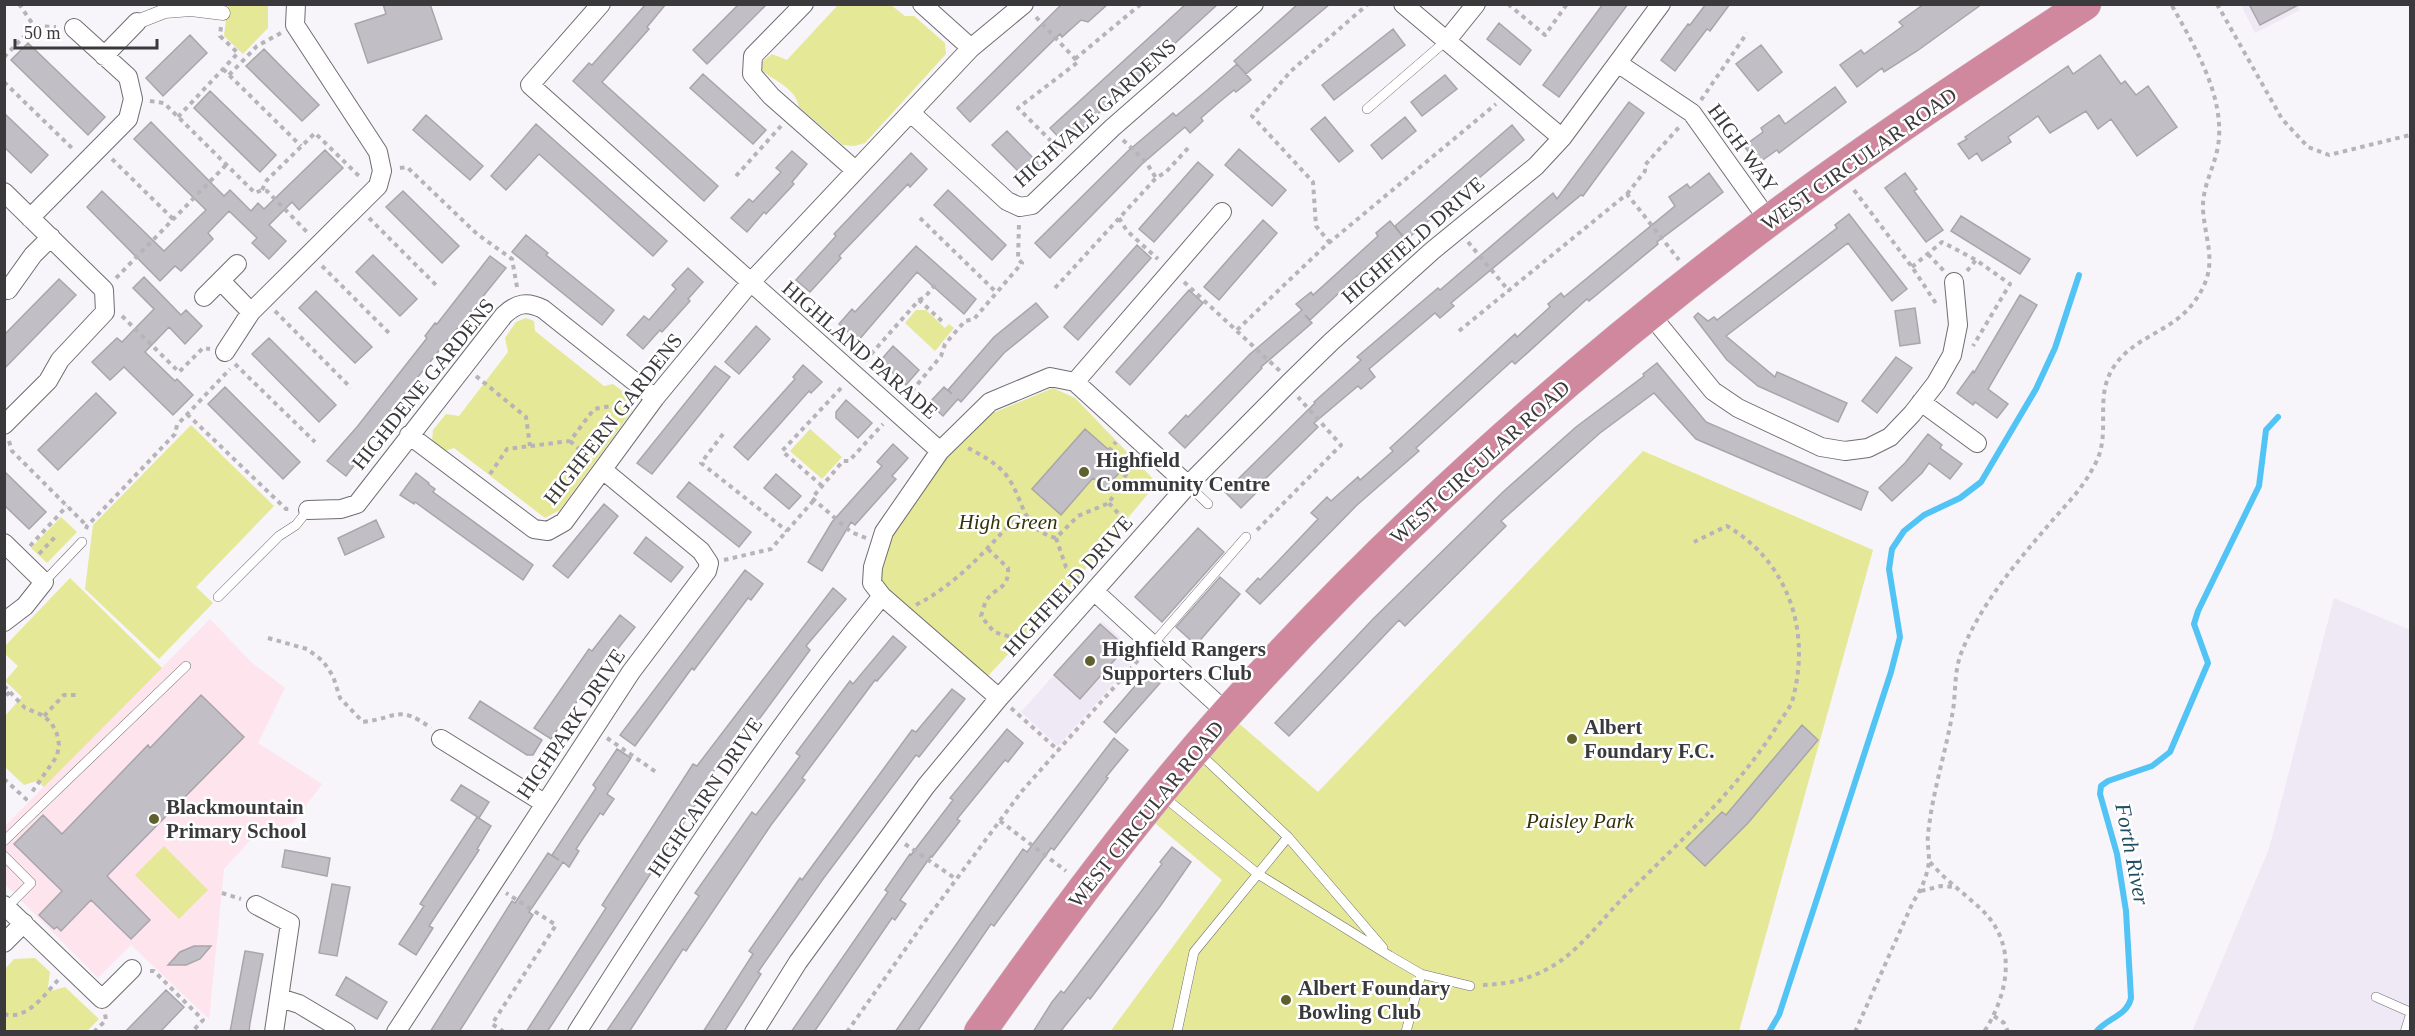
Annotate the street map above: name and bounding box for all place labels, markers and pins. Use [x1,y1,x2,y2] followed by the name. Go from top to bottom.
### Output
[1096,448,1270,496] place label: Highfield Community Centre
[1077,465,1091,479] marker: Highfield Community Centre
[1102,637,1266,685] place label: Highfield Rangers Supporters Club
[1083,654,1097,668] marker: Highfield Rangers Supporters Club
[1584,715,1715,763] place label: Albert Foundary F.C.
[1565,732,1579,746] marker: Albert Foundary F.C.
[166,795,307,843] place label: Blackmountain Primary School
[147,812,161,826] marker: Blackmountain Primary School
[1298,976,1451,1024] place label: Albert Foundary Bowling Club
[1279,993,1293,1007] marker: Albert Foundary Bowling Club

